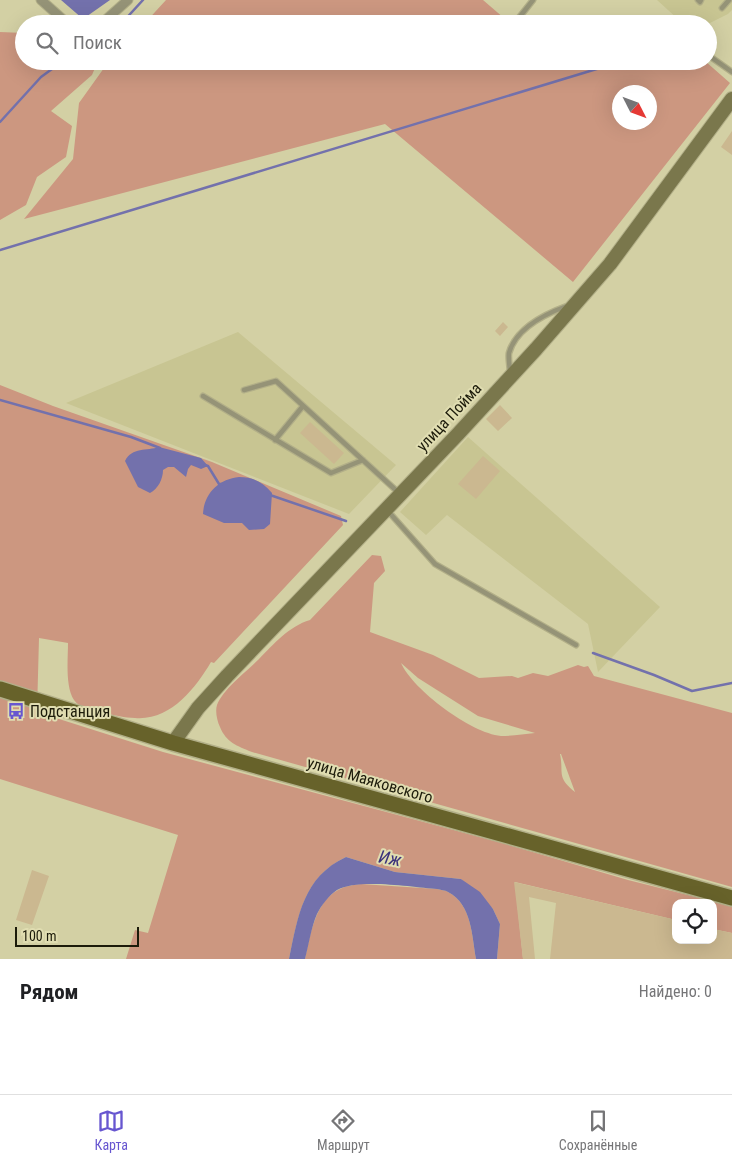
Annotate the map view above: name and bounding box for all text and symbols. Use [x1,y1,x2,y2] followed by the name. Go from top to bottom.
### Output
[15,15,717,70] search box
[33,29,61,57] icon: search
[73,31,122,54] text: Поиск
[612,85,657,130] north arrow
[413,379,485,455] street label: улица Пойма
[6,701,26,721] bus stop icon: Подстанция
[30,702,110,721] place label: Подстанция
[305,753,435,807] street label: улица Маяковского
[377,846,403,871] water label: Иж
[672,899,717,944] map controls
[672,899,717,944] button: locate
[15,924,139,947] scale bar
[22,928,57,944] text: 100 m
[20,980,79,1004] text: Рядом
[639,982,712,1001] text: Найдено: 0
[95,1107,128,1153] tab: Карта
[317,1107,370,1153] tab: Маршрут
[559,1107,637,1153] tab: Сохранённые

